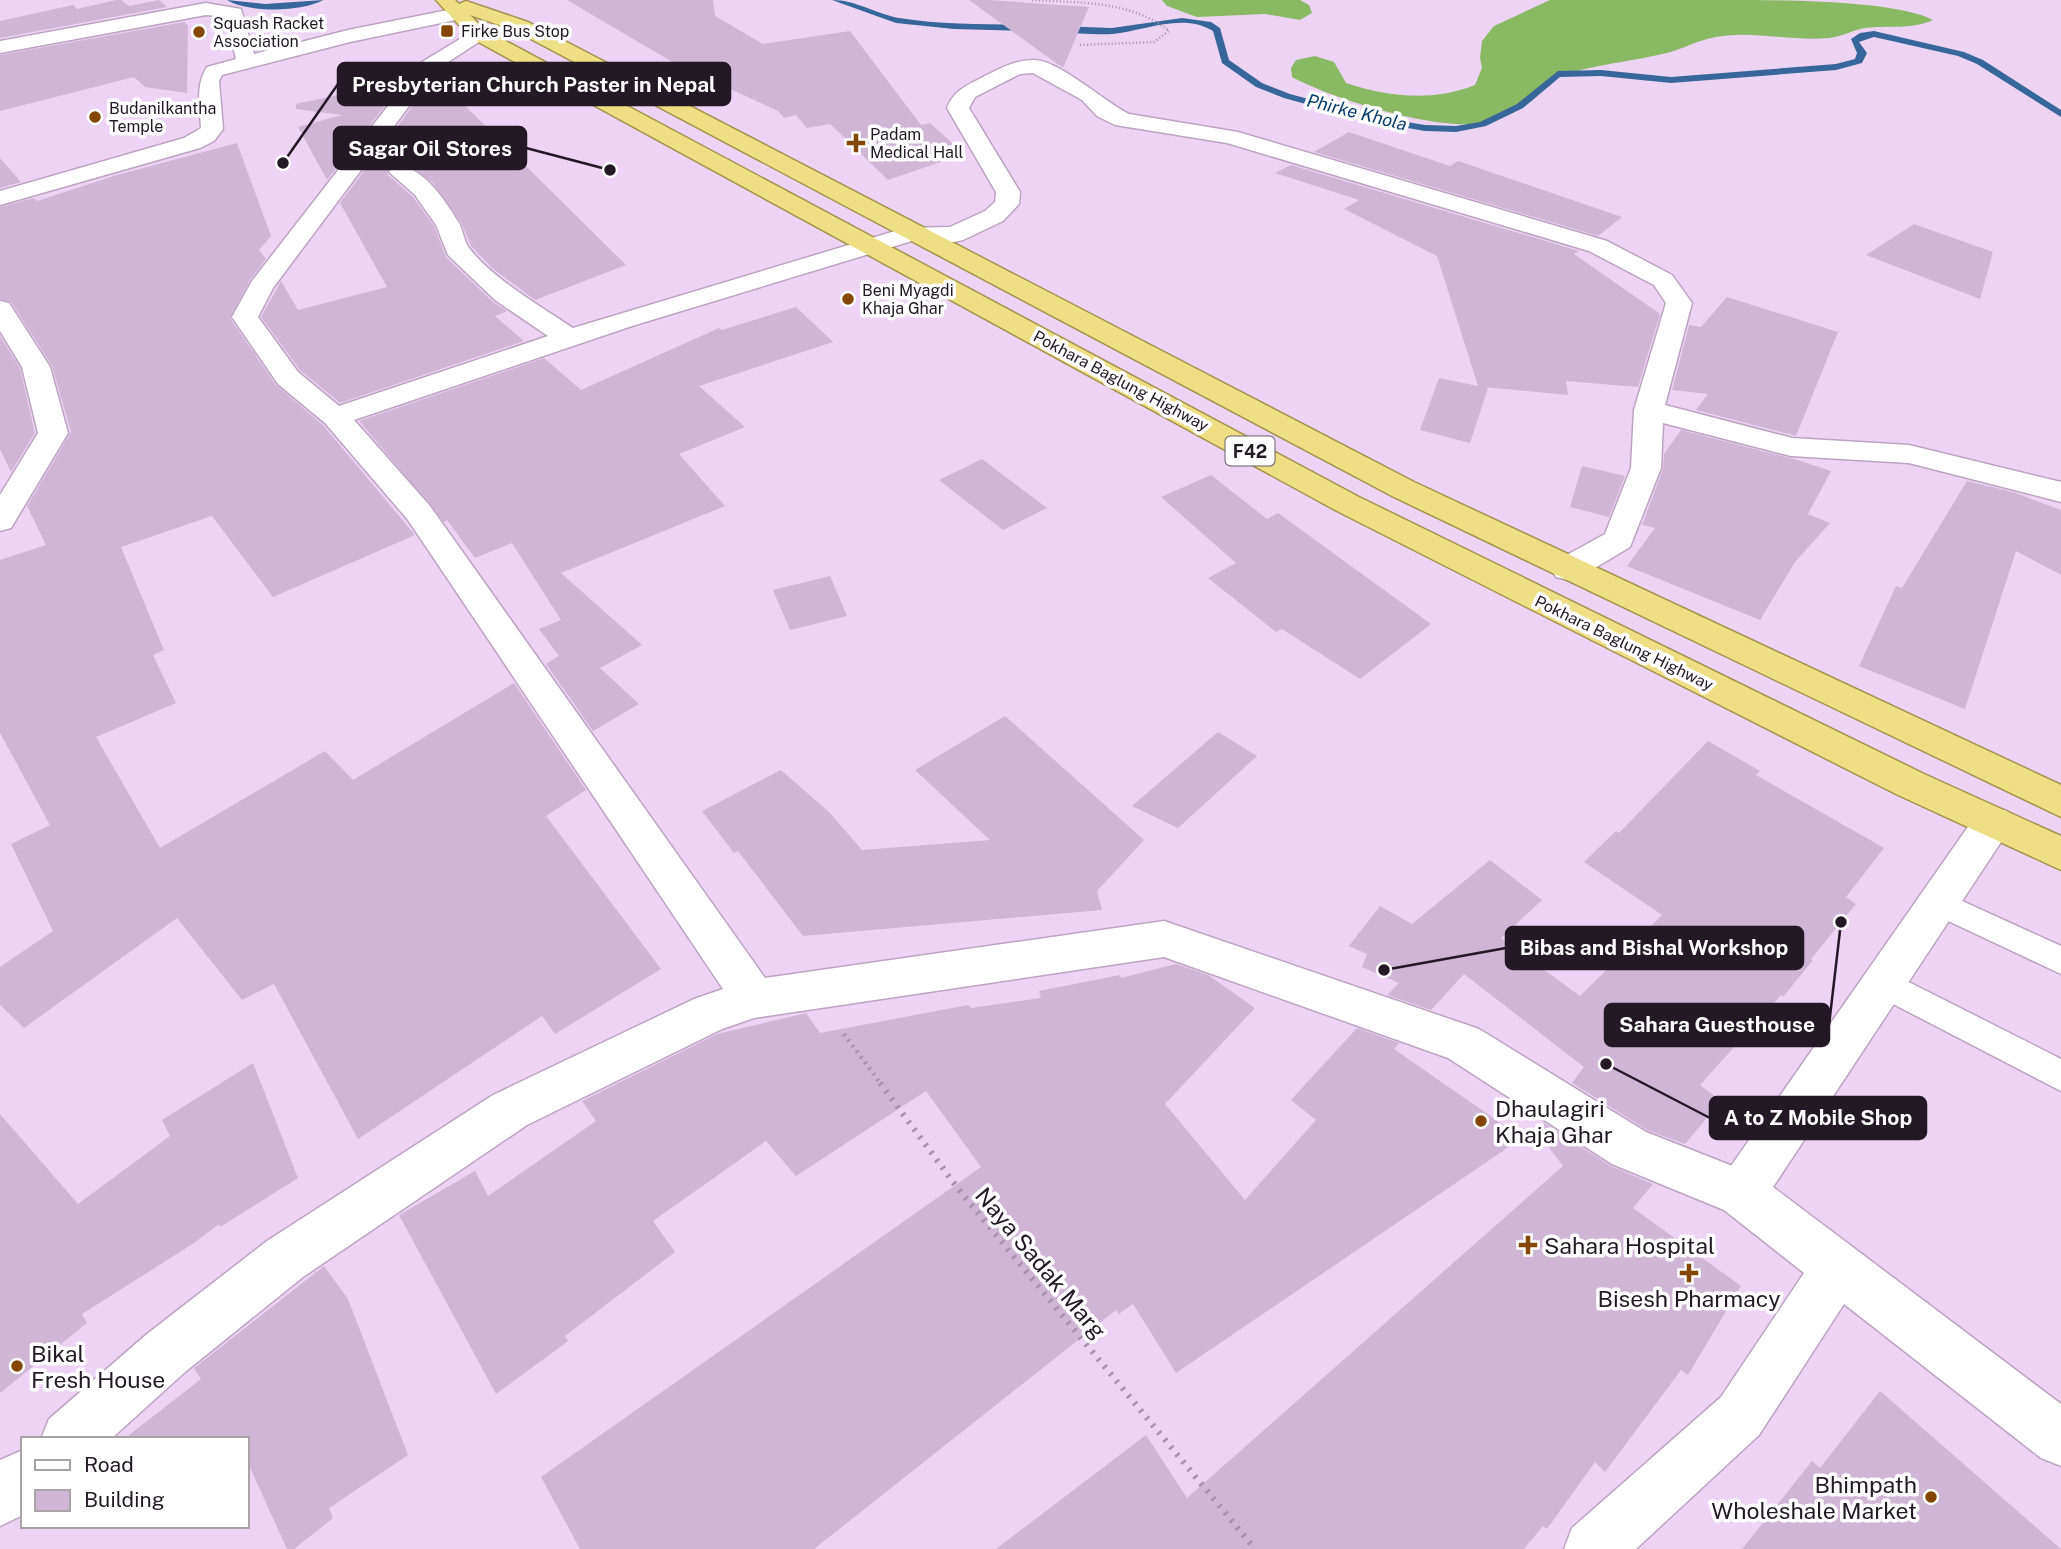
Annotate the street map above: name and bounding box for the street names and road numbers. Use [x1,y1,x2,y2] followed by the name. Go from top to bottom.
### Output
[1030,327,1212,436] street label: Pokhara Baglung Highway
[1226,436,1274,466] road number: F42
[1532,592,1717,695] street label: Pokhara Baglung Highway
[970,1182,1112,1344] street label: Naya Sadak Marg

